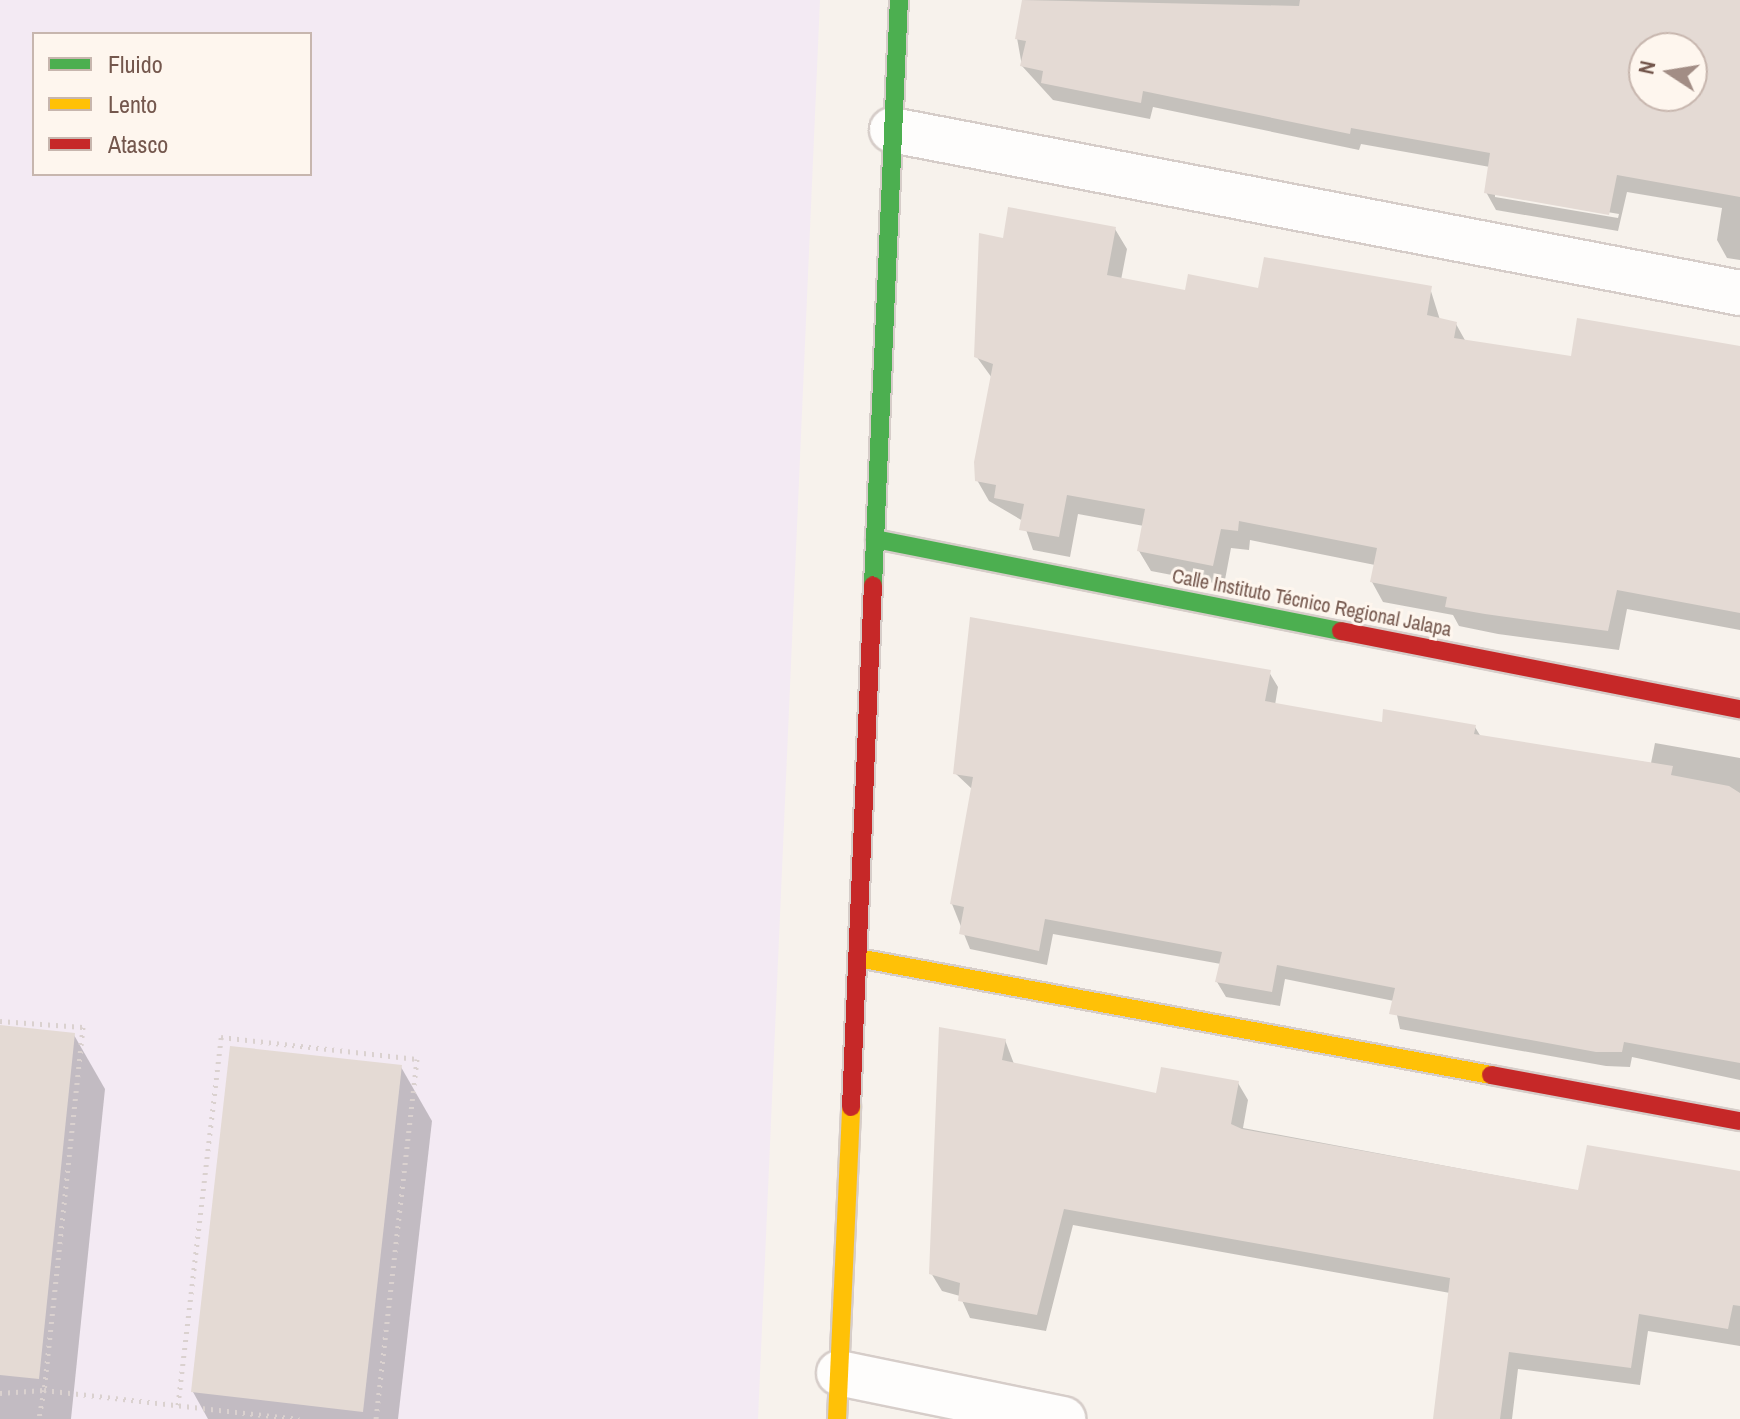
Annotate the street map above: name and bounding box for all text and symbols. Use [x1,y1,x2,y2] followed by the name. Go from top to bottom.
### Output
[32,32,312,176] legend
[1628,32,1708,112] north arrow
[108,48,163,80] text: Fluido
[1630,58,1663,77] text: N
[108,88,157,120] text: Lento
[108,128,168,160] text: Atasco
[1170,563,1454,641] street label: Calle Instituto Técnico Regional Jalapa

